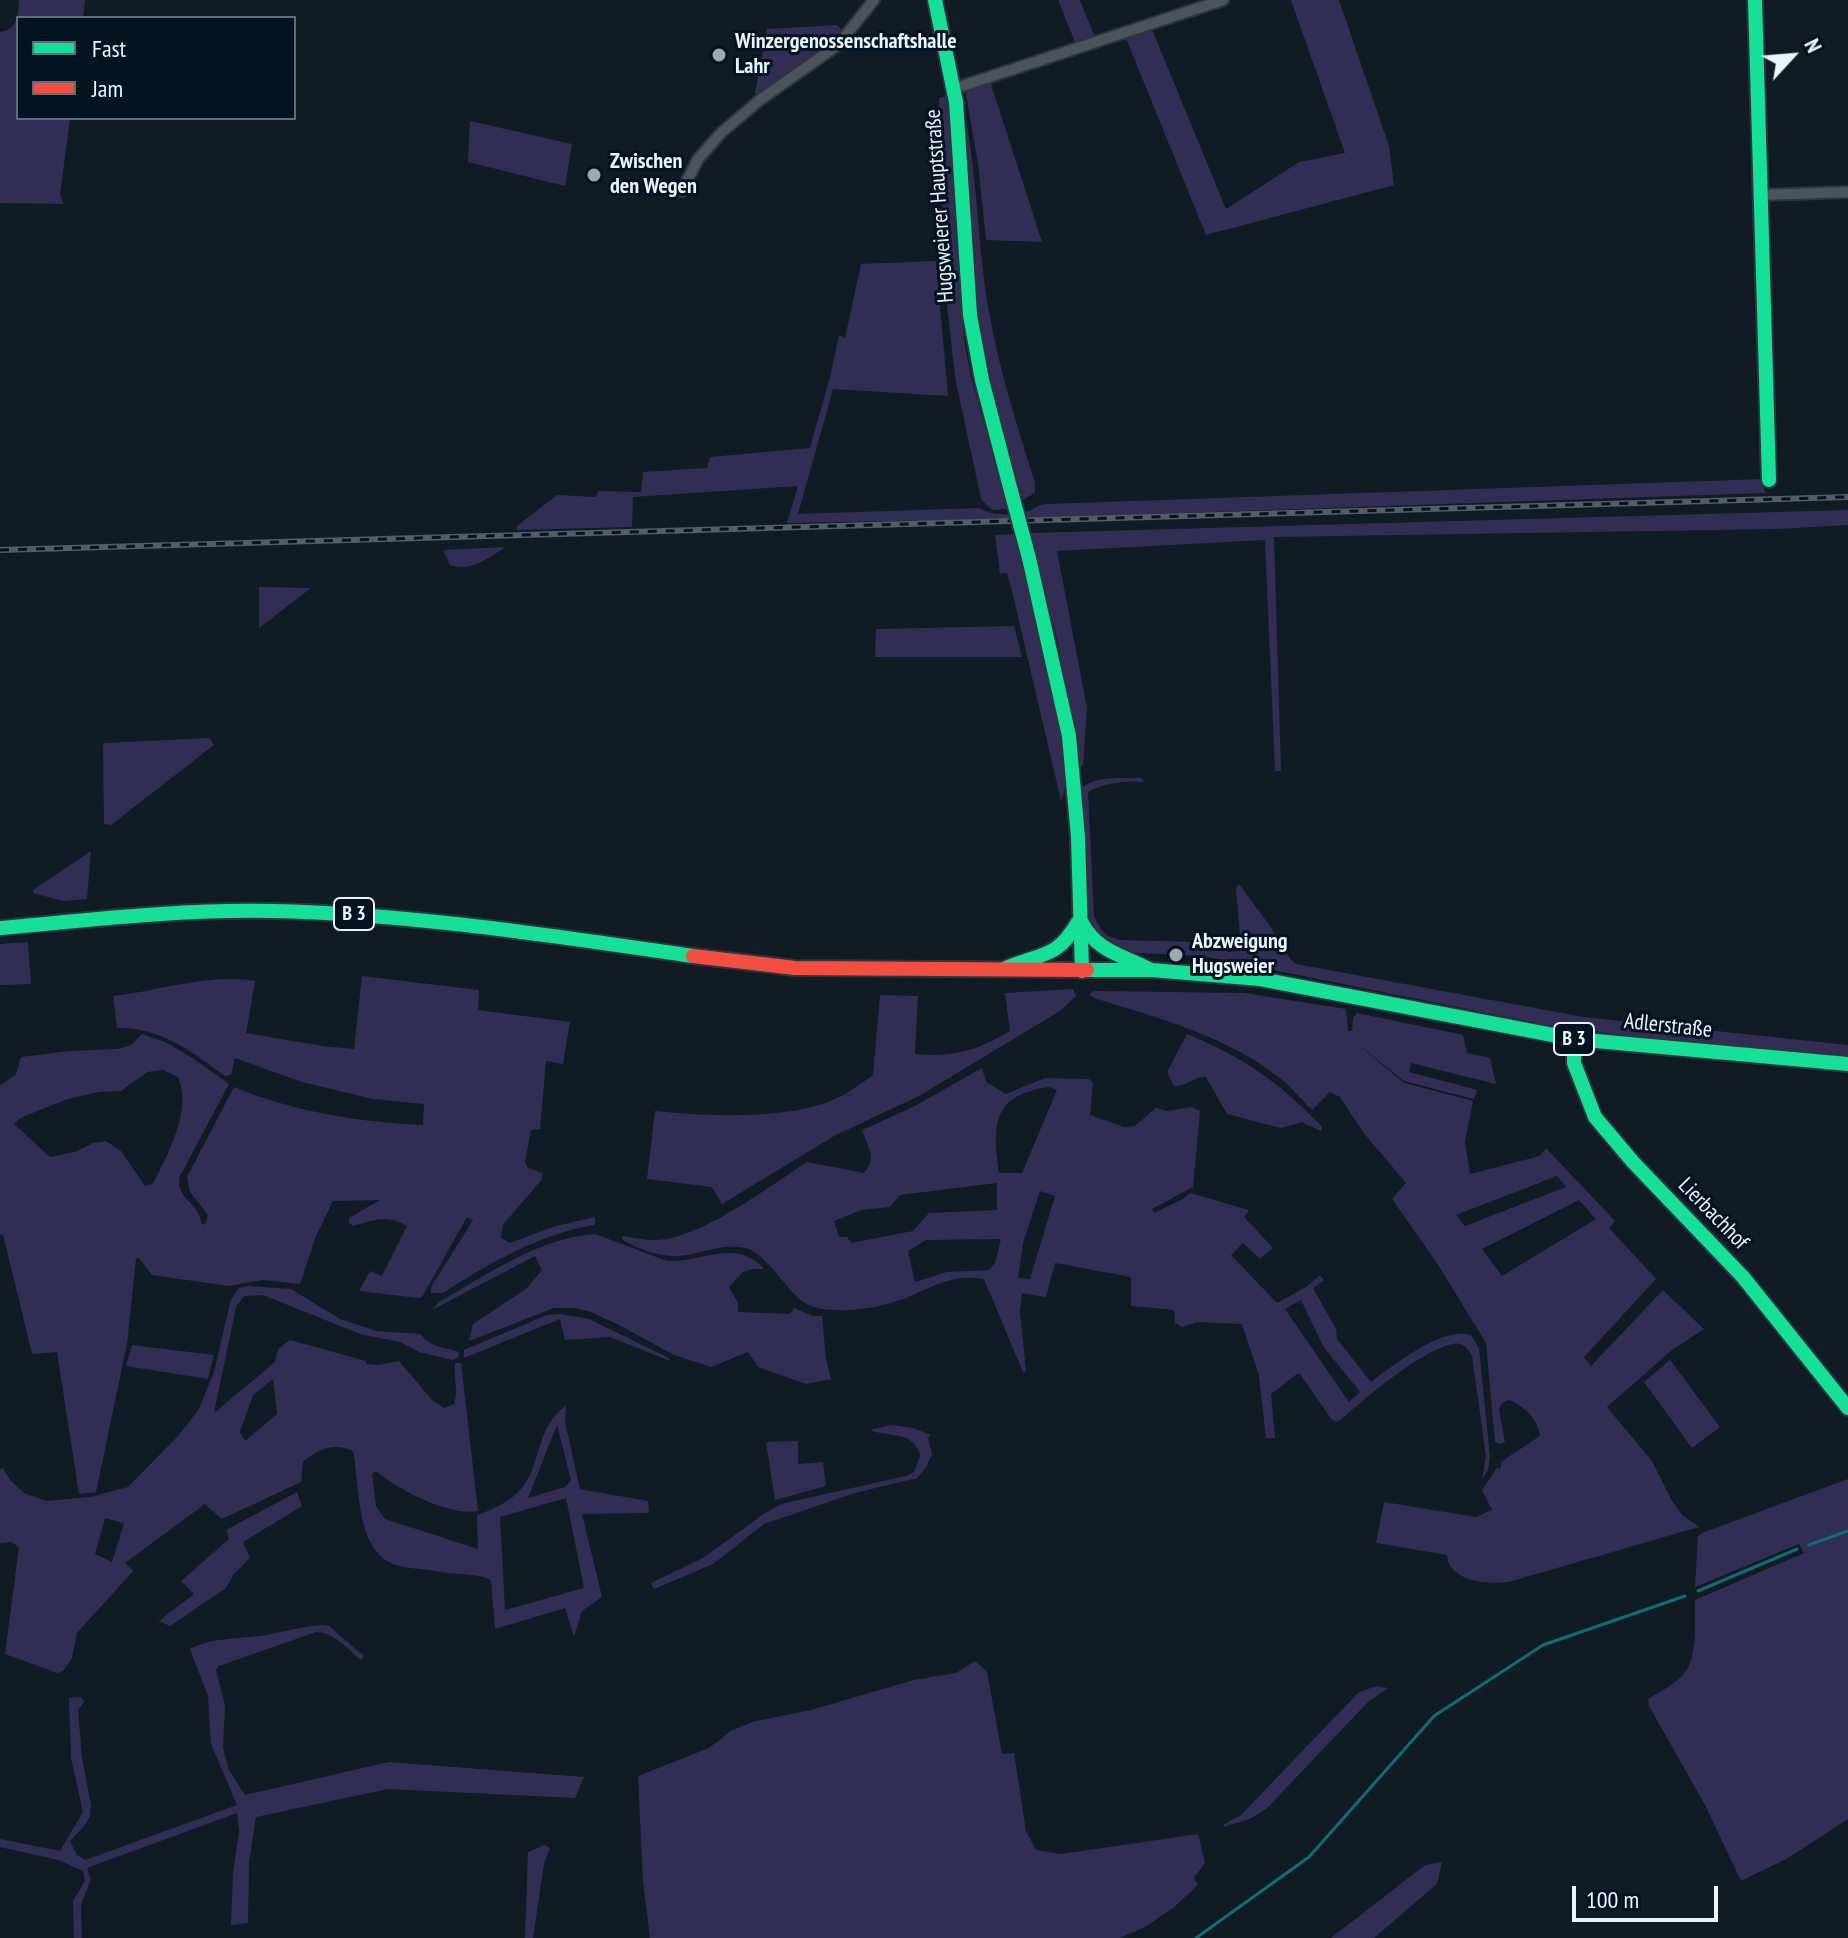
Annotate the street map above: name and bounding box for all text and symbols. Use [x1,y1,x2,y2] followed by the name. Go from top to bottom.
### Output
[16,16,296,120] legend
[1752,16,1832,96] north arrow
[735,29,957,80] place label: Winzergenossenschaftshalle Lahr
[92,33,126,64] text: Fast
[1798,34,1829,57] text: N
[710,46,728,64] marker: Winzergenossenschaftshalle Lahr
[92,73,123,104] text: Jam
[920,108,960,304] street label: Hugsweierer Hauptstraße
[610,149,697,200] place label: Zwischen den Wegen
[585,166,603,184] marker: Zwischen den Wegen
[334,898,374,930] road number: B 3
[1192,929,1288,980] place label: Abzweigung Hugsweier
[1167,946,1185,964] marker: Abzweigung Hugsweier
[1623,1008,1713,1044] street label: Adlerstraße
[1554,1023,1594,1055] road number: B 3
[1672,1173,1754,1255] street label: Lierbachhof
[1576,1870,1722,1920] scale bar
[1586,1884,1639,1915] text: 100 m

